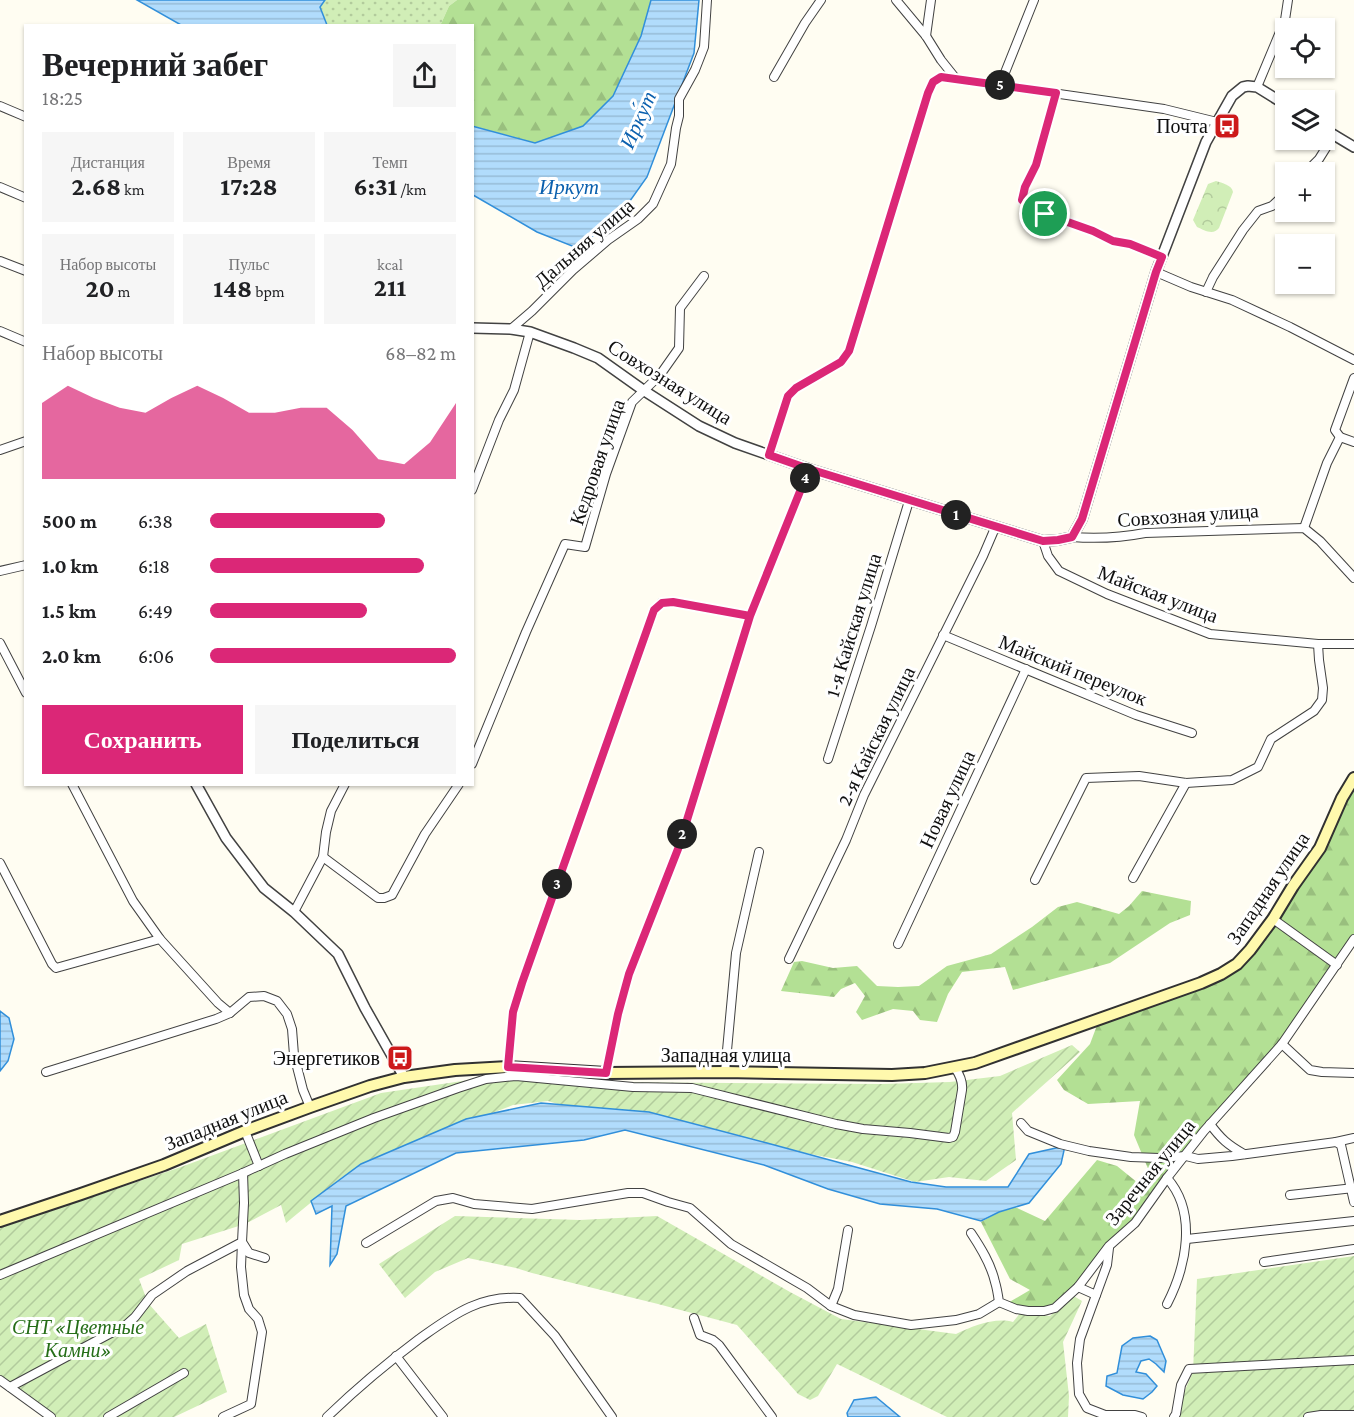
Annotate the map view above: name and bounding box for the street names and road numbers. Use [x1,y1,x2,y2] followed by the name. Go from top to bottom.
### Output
[530,194,639,293] street label: Дальняя улица
[603,335,736,430] street label: Совхозная улица
[565,396,630,528] street label: Кедровая улица
[1116,499,1260,532] street label: Совхозная улица
[821,550,886,700] street label: 1-я Кайская улица
[1094,561,1221,628] street label: Майская улица
[995,630,1151,711] street label: Майский переулок
[833,663,920,810] street label: 2-я Кайская улица
[915,747,980,852] street label: Новая улица
[1222,828,1314,949] street label: Западная улица
[661,1044,791,1067] street label: Западная улица
[161,1085,291,1156] street label: Западная улица
[1101,1115,1200,1230] street label: Заречная улица

